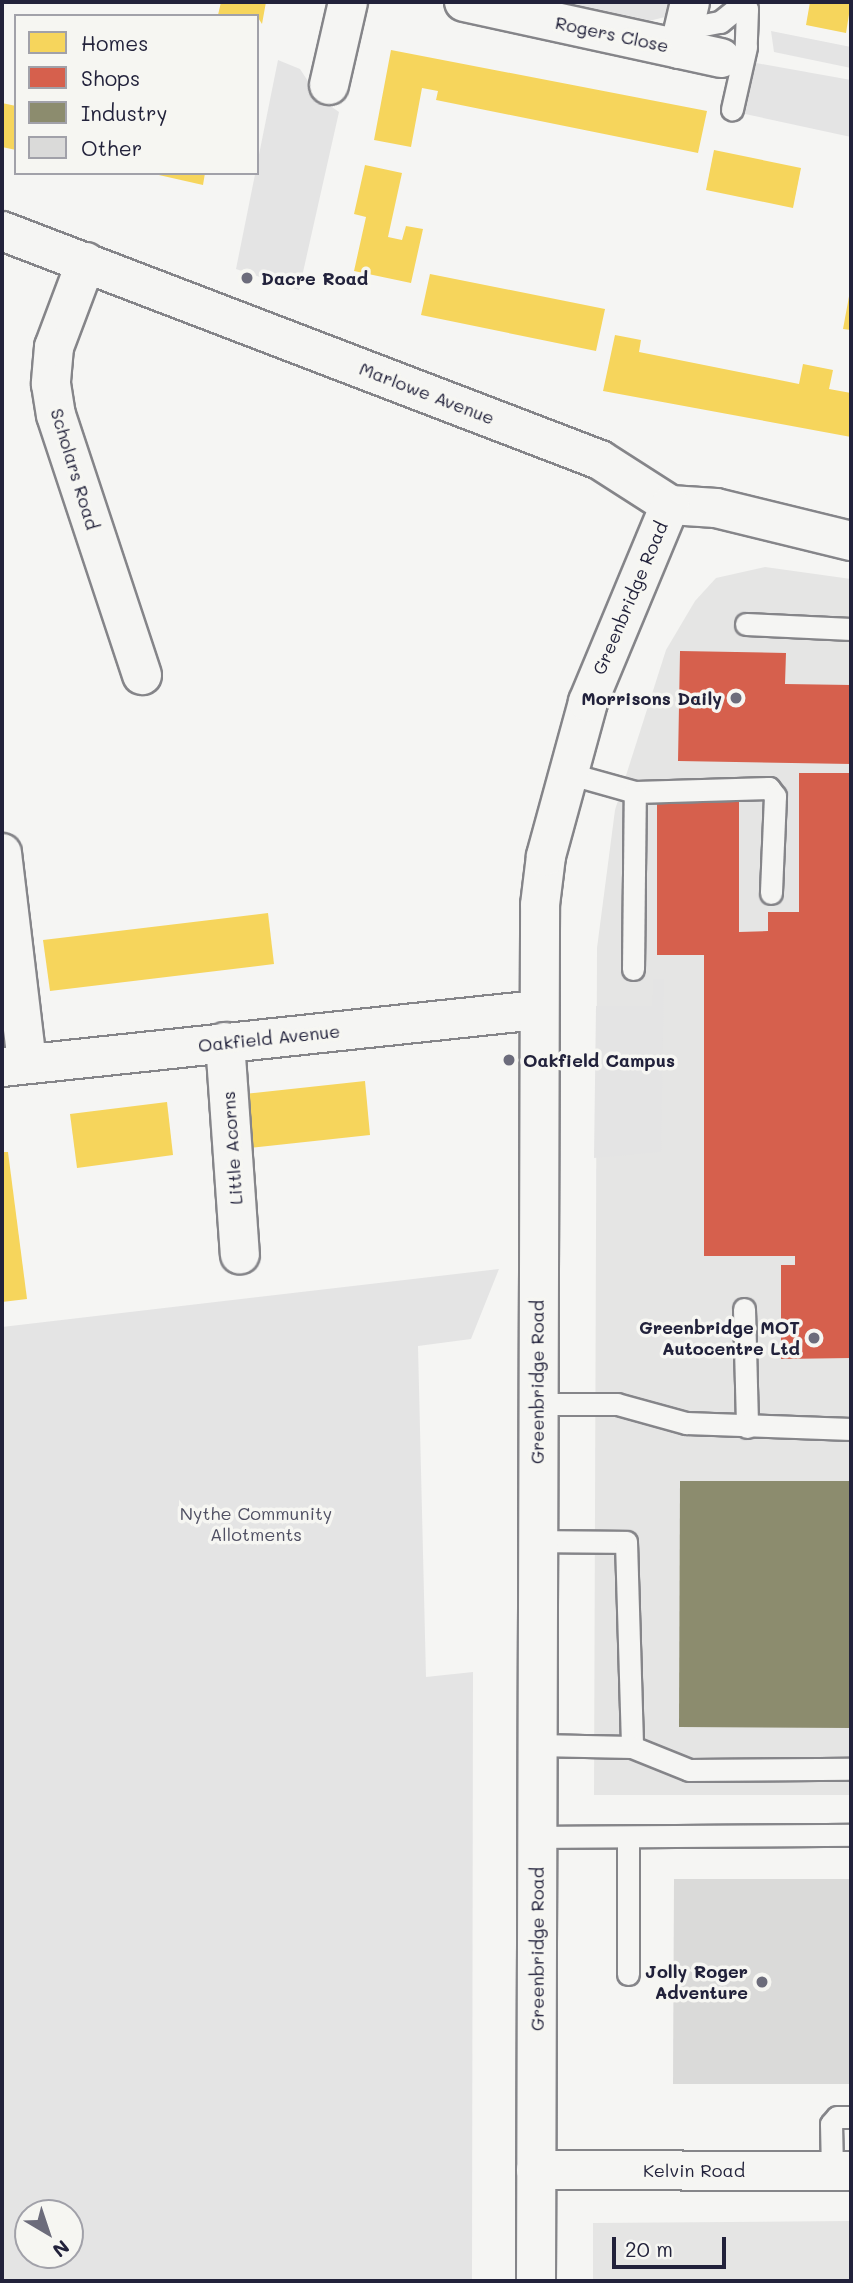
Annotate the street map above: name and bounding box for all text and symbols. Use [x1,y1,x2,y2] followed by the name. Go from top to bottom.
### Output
[553,11,671,57] street label: Rogers Close
[14,14,259,175] legend
[81,29,148,56] text: Homes
[81,64,140,91] text: Shops
[81,99,168,126] text: Industry
[81,134,142,161] text: Other
[261,267,368,289] place label: Dacre Road
[239,270,255,286] marker: Dacre Road
[356,357,498,429] street label: Marlowe Avenue
[46,406,104,532] street label: Scholars Road
[588,518,672,678] street label: Greenbridge Road
[581,687,722,709] place label: Morrisons Daily
[728,690,744,706] marker: Morrisons Daily
[197,1020,341,1056] street label: Oakfield Avenue
[523,1049,675,1071] place label: Oakfield Campus
[501,1052,517,1068] marker: Oakfield Campus
[217,1091,247,1205] street label: Little Acorns
[526,1300,548,1464] street label: Greenbridge Road
[639,1317,800,1360] place label: Greenbridge MOT Autocentre Ltd
[806,1330,822,1346] marker: Greenbridge MOT Autocentre Ltd
[180,1503,332,1546] park label: Nythe Community Allotments
[526,1867,548,2031] street label: Greenbridge Road
[645,1961,748,2004] place label: Jolly Roger Adventure
[754,1974,770,1990] marker: Jolly Roger Adventure
[643,2159,745,2181] street label: Kelvin Road
[14,2199,84,2269] north arrow
[615,2224,729,2268] scale bar
[48,2235,75,2263] text: N
[625,2235,673,2262] text: 20 m

